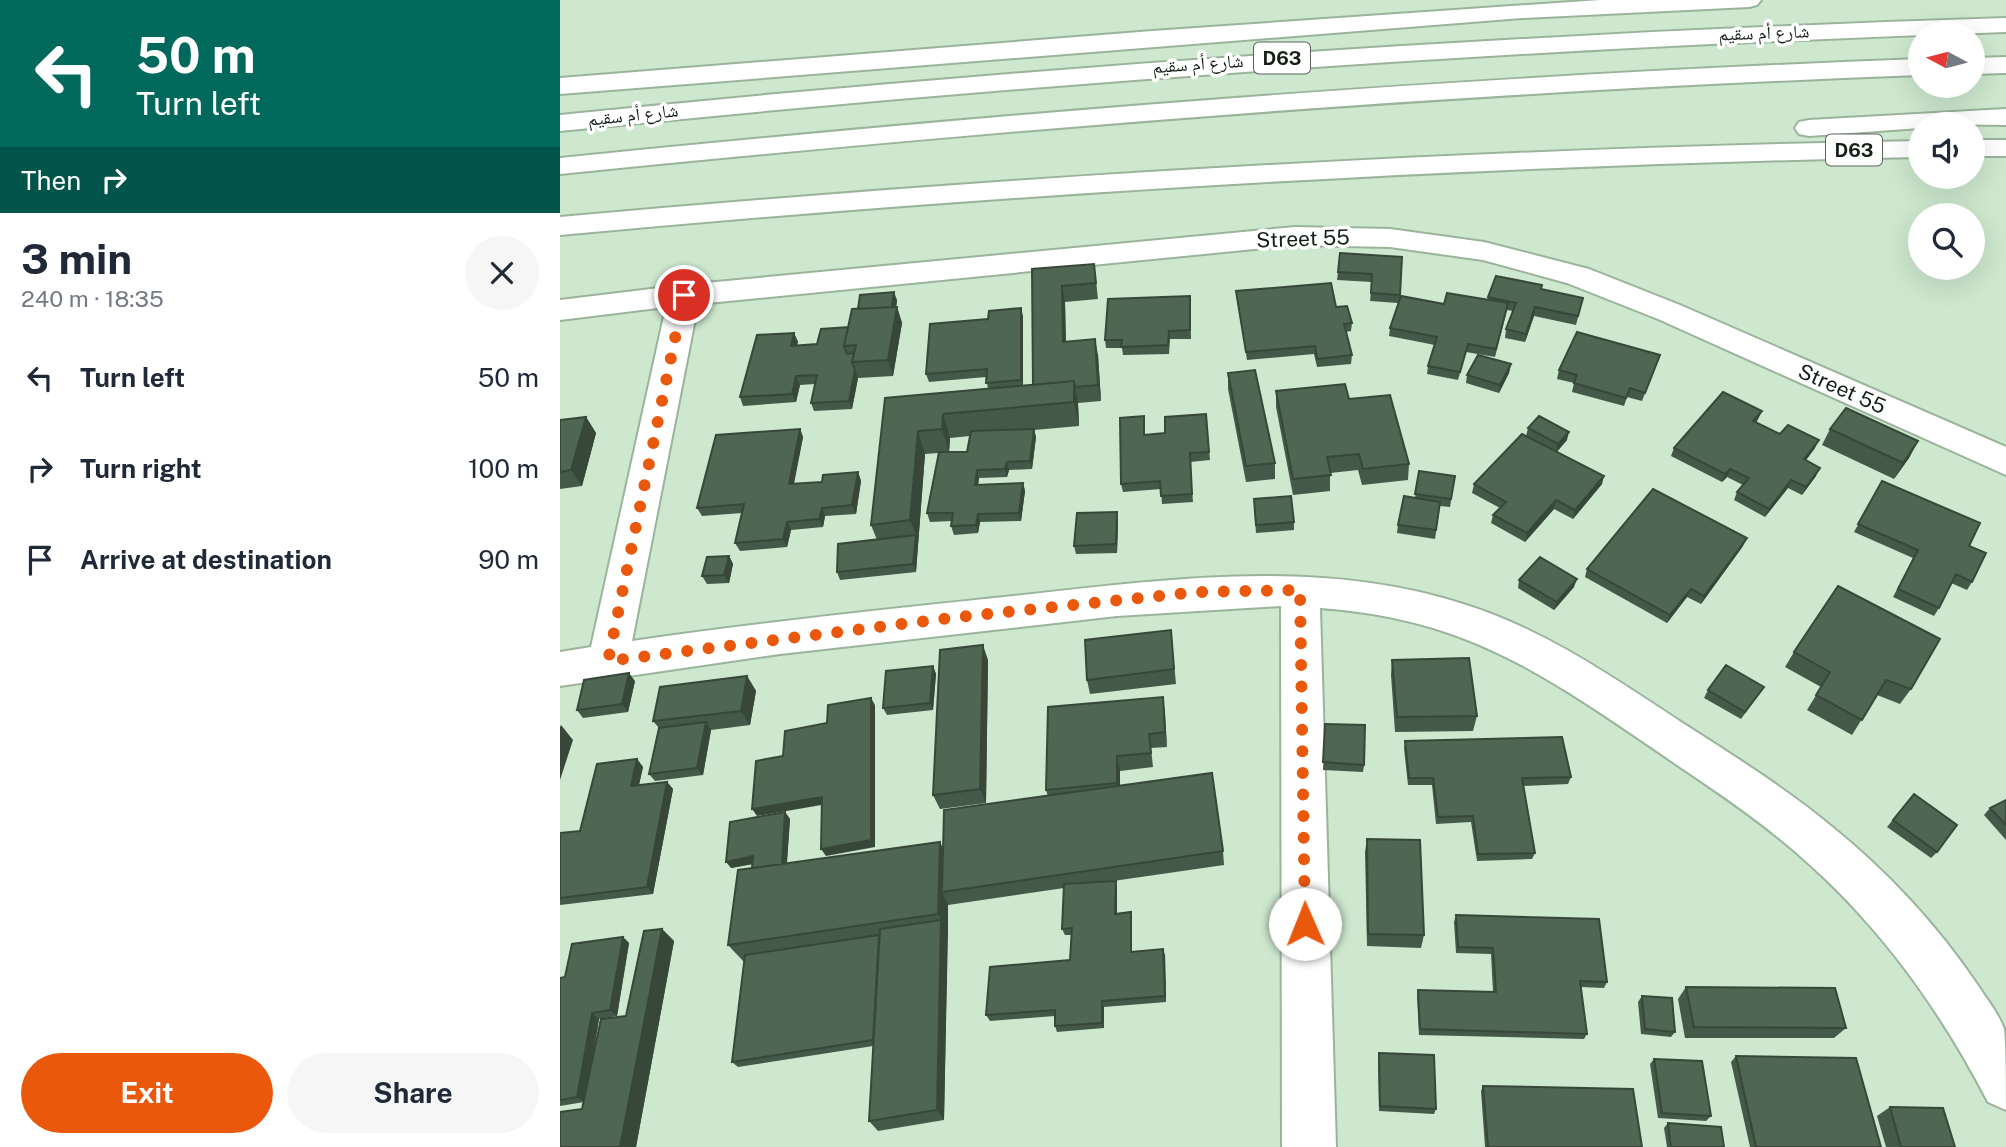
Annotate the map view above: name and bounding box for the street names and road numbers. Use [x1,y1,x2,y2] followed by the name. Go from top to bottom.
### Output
[1718,20,1810,47] street label: شارع أم سقيم
[1254,43,1310,74] road number: D63
[1152,50,1244,79] street label: شارع أم سقيم
[587,99,679,132] street label: شارع أم سقيم
[1826,134,1882,166] road number: D63
[1256,224,1350,253] street label: Street 55
[1794,358,1890,419] street label: Street 55

